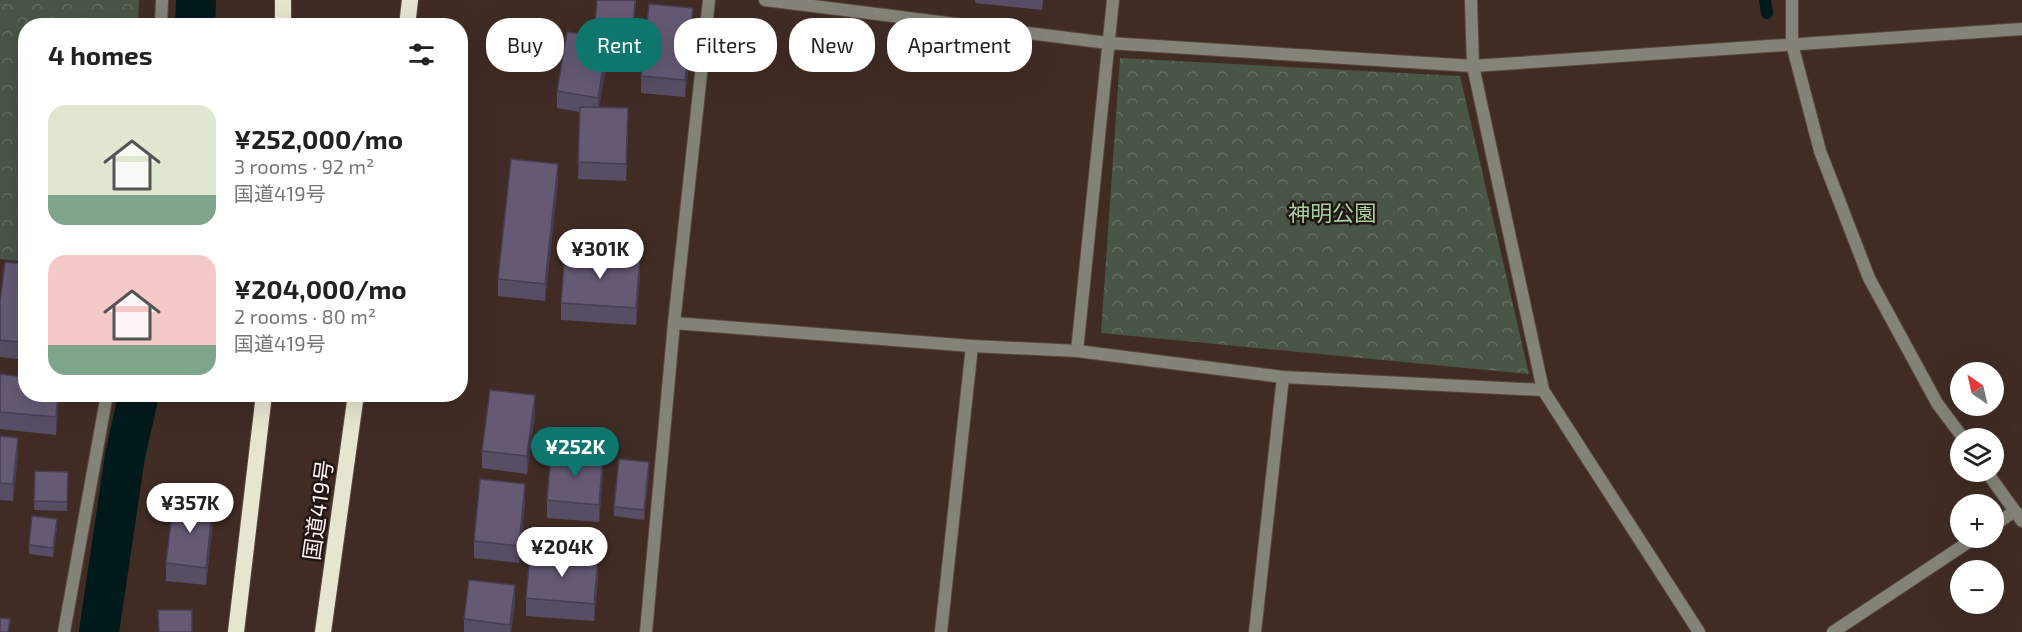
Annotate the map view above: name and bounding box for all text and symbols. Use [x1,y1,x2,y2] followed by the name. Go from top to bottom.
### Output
[486,18,564,72] chip: Buy
[576,18,662,72] chip: Rent
[674,18,777,72] chip: Filters
[789,18,875,72] chip: New
[887,18,1032,72] chip: Apartment
[405,38,438,71] icon: filters
[48,39,153,70] text: 4 homes
[234,123,403,154] text: ¥252,000/mo
[96,129,168,201] icon: home
[234,154,374,178] text: 3 rooms · 92 m²
[234,181,326,205] text: 国道419号
[1288,199,1376,225] park label: 神明公園
[558,229,642,280] pin: ¥301K
[571,236,629,260] text: ¥301K
[234,273,407,304] text: ¥204,000/mo
[96,279,168,351] icon: home
[234,304,376,328] text: 2 rooms · 80 m²
[234,331,326,355] text: 国道419号
[1950,362,2004,416] north arrow
[1950,362,2004,614] map controls
[533,427,617,478] pin: ¥252K
[1950,428,2004,482] button: layers
[545,434,605,458] text: ¥252K
[297,458,337,562] street label: 国道419号
[148,483,232,534] pin: ¥357K
[161,490,219,514] text: ¥357K
[1950,494,2004,548] button: +
[520,527,604,578] pin: ¥204K
[531,534,593,558] text: ¥204K
[1950,560,2004,614] button: −

